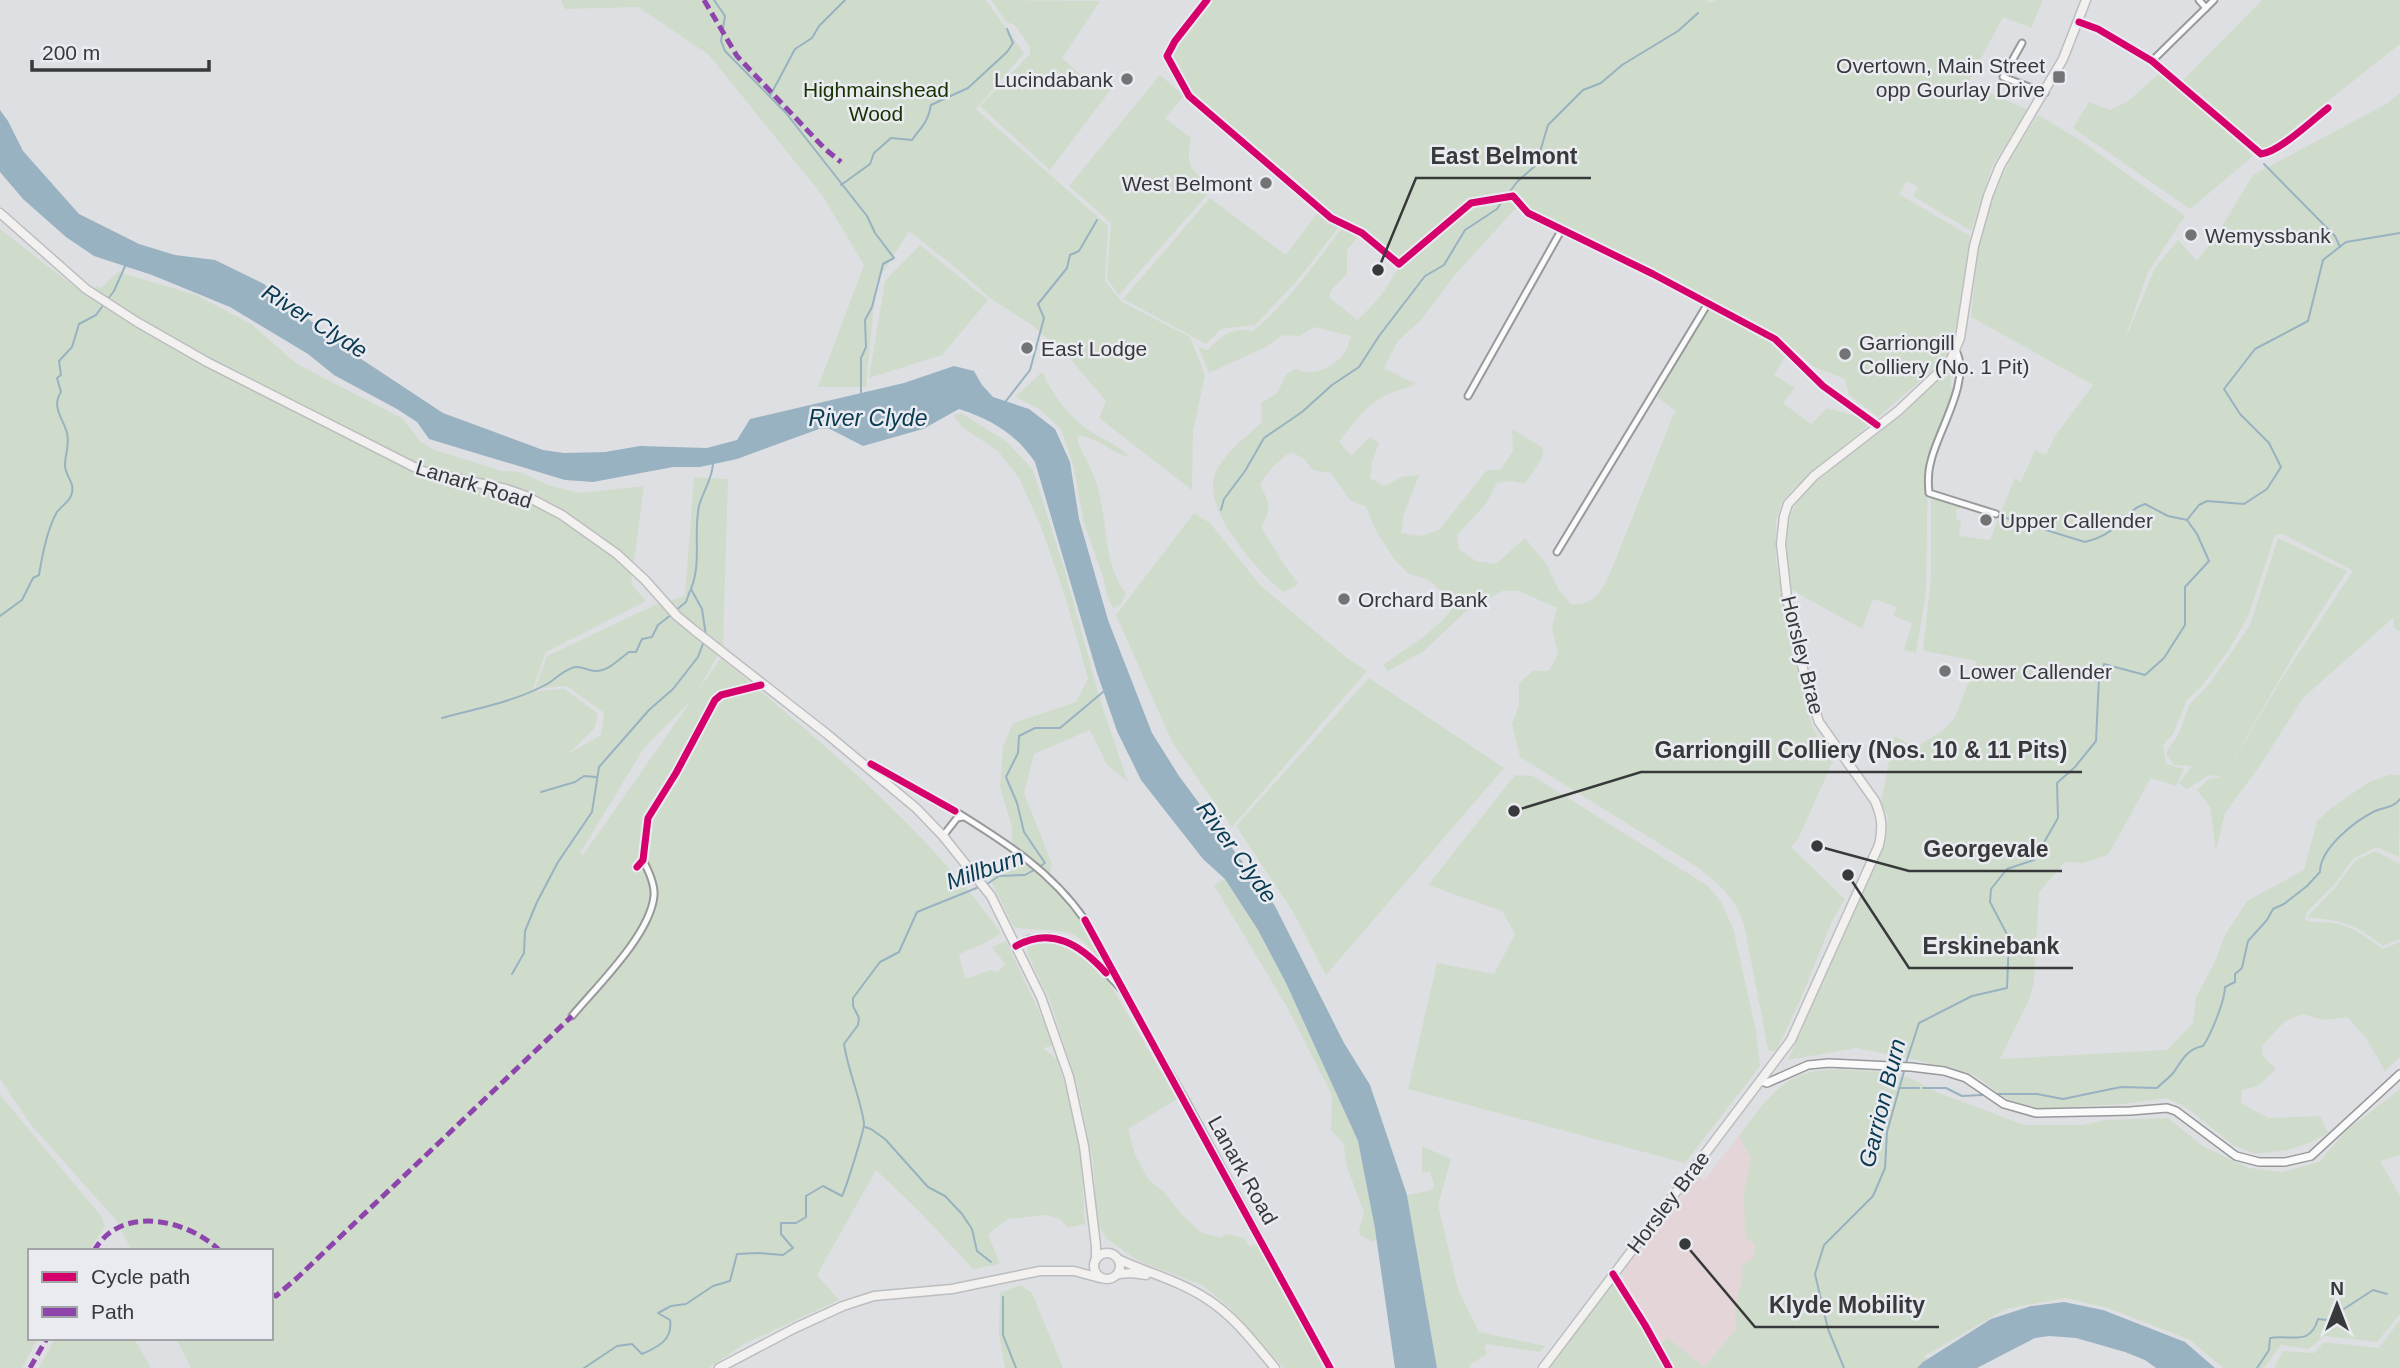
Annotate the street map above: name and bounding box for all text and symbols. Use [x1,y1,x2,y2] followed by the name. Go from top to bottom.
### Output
[32,28,208,72] scale bar
[42,41,100,64] text: 200 m
[1836,54,2045,101] place label: Overtown, Main Street opp Gourlay Drive
[994,68,1113,91] place label: Lucindabank
[2051,69,2067,85] marker: Overtown, Main Street opp Gourlay Drive
[1119,71,1135,87] marker: Lucindabank
[803,78,949,125] park label: Highmainshead Wood
[1416,134,1591,178] callout: East Belmont
[1431,143,1578,169] text: East Belmont
[1122,172,1252,195] place label: West Belmont
[1258,175,1274,191] marker: West Belmont
[2205,224,2331,247] place label: Wemyssbank
[2183,227,2199,243] marker: Wemyssbank
[258,278,372,364] water label: River Clyde
[1859,331,2029,378] place label: Garriongill Colliery (No. 1 Pit)
[1041,337,1147,360] place label: East Lodge
[1019,340,1035,356] marker: East Lodge
[1837,346,1853,362] marker: Garriongill Colliery (No. 1 Pit)
[809,405,927,431] water label: River Clyde
[413,455,535,513] street label: Lanark Road
[2000,509,2153,532] place label: Upper Callender
[1978,512,1994,528] marker: Upper Callender
[1358,588,1488,611] place label: Orchard Bank
[1336,591,1352,607] marker: Orchard Bank
[1777,593,1829,717] street label: Horsley Brae
[1959,660,2112,683] place label: Lower Callender
[1937,663,1953,679] marker: Lower Callender
[1641,728,2082,772] callout: Garriongill Colliery (Nos. 10 & 11 Pits)
[1655,737,2067,763] text: Garriongill Colliery (Nos. 10 & 11 Pits)
[1192,796,1282,908] water label: River Clyde
[1909,827,2062,871] callout: Georgevale
[1923,836,2049,862] text: Georgevale
[943,844,1027,894] water label: Millburn
[1909,924,2073,968] callout: Erskinebank
[1923,933,2060,959] text: Erskinebank
[1853,1036,1911,1170] water label: Garrion Burn
[1204,1112,1282,1228] street label: Lanark Road
[1622,1147,1714,1257] street label: Horsley Brae
[28,1249,273,1340] legend
[91,1265,190,1288] text: Cycle path
[2302,1270,2372,1340] north arrow
[2330,1278,2344,1299] text: N
[1755,1283,1939,1327] callout: Klyde Mobility
[1769,1292,1925,1318] text: Klyde Mobility
[91,1300,134,1323] text: Path

